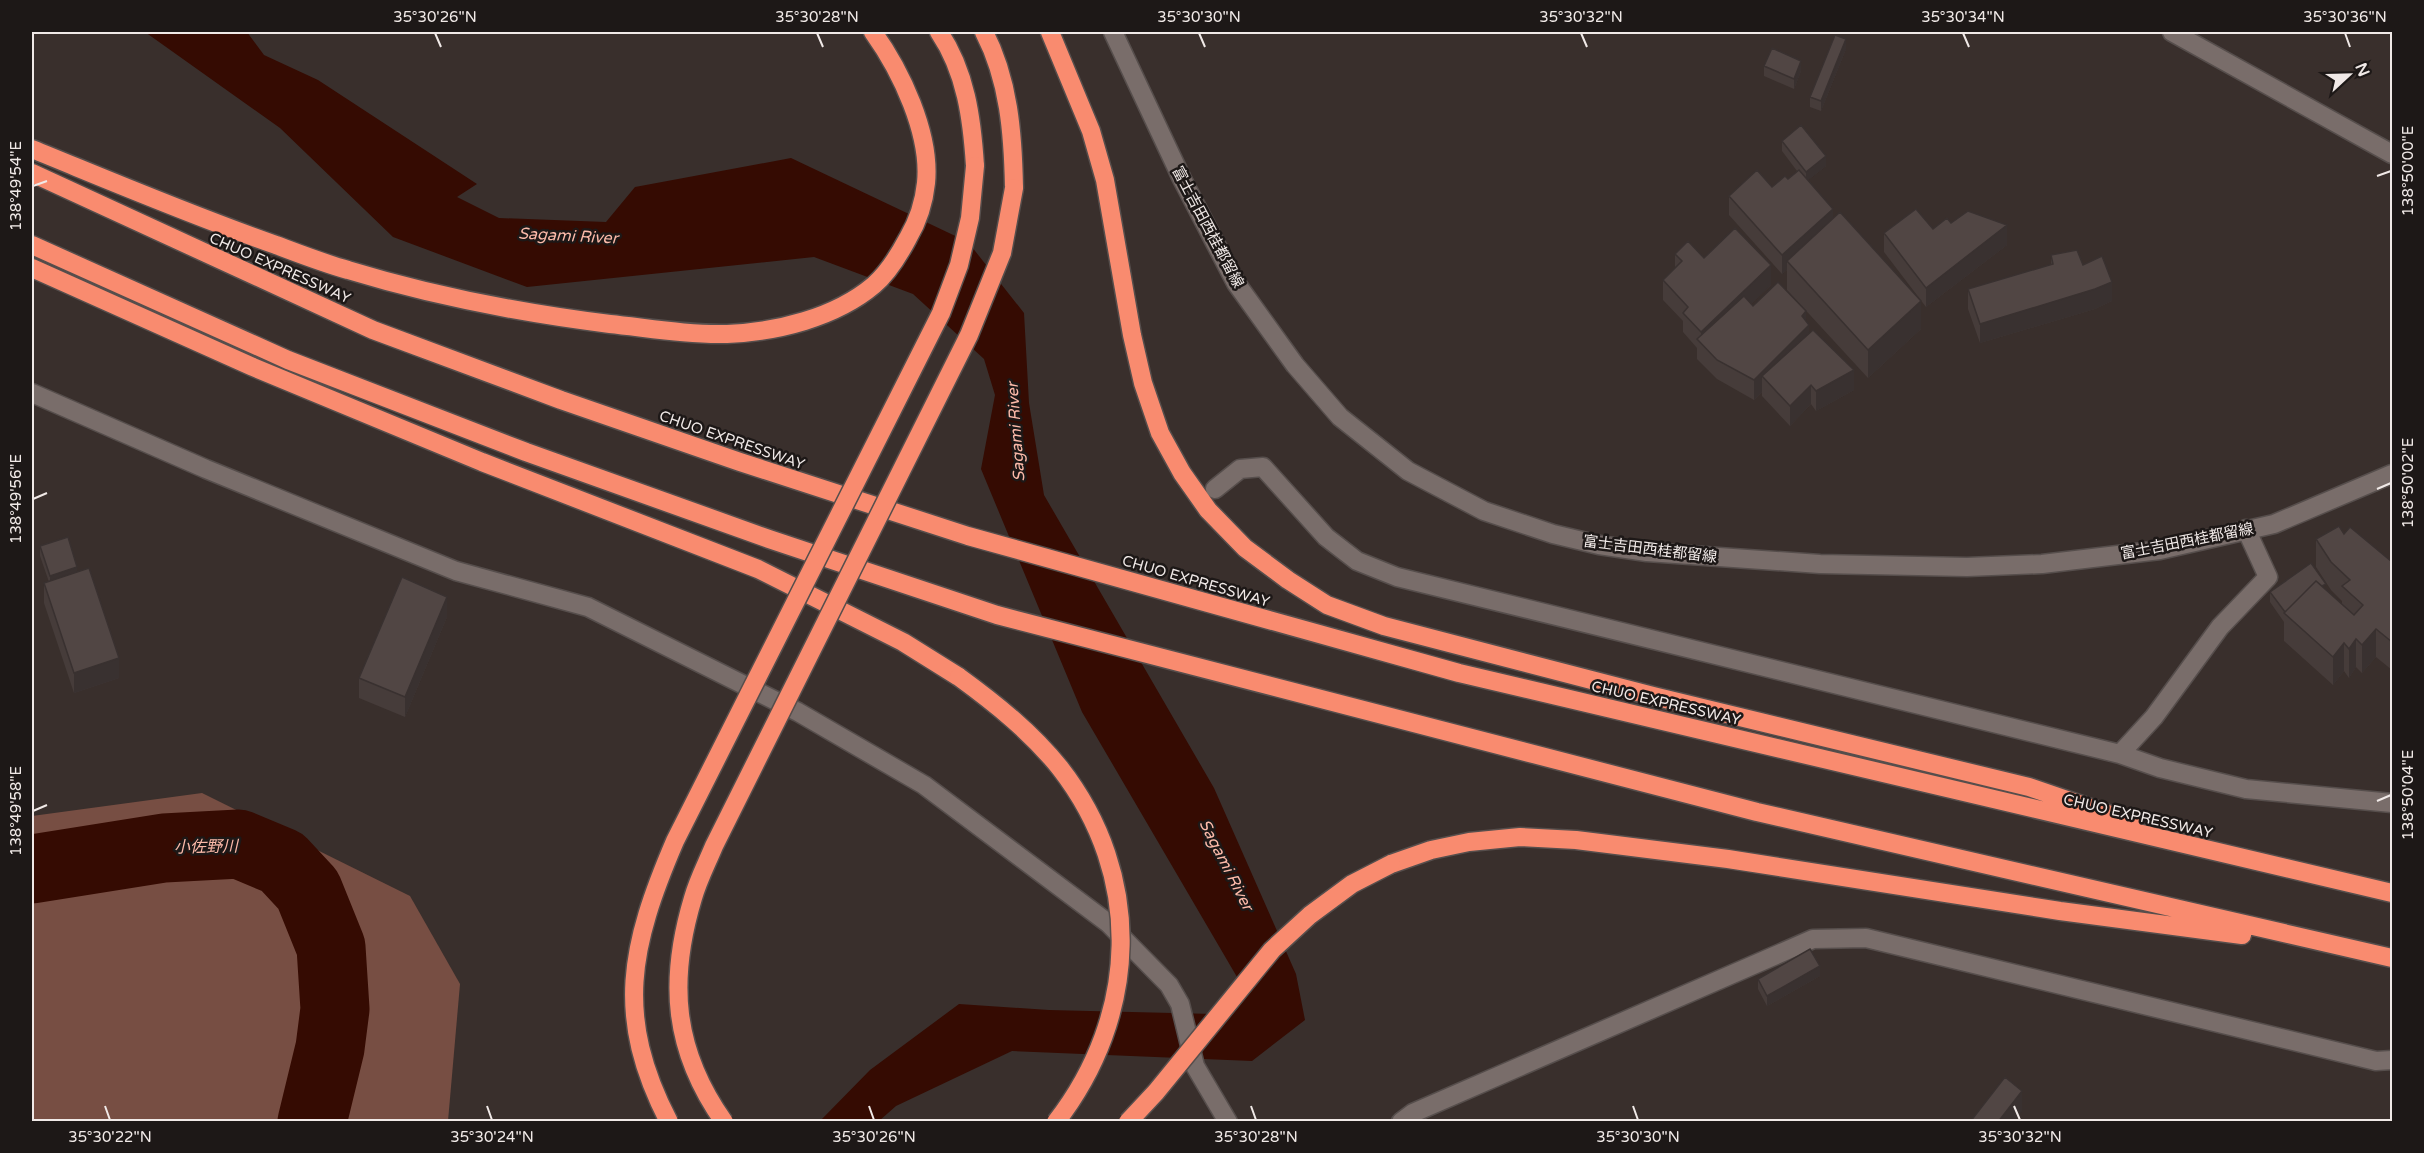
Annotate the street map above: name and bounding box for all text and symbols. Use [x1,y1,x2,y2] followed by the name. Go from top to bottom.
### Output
[393,8,477,26] text: 35°30'26"N
[775,8,859,26] text: 35°30'28"N
[1157,8,1241,26] text: 35°30'30"N
[1539,8,1623,26] text: 35°30'32"N
[1921,8,2005,26] text: 35°30'34"N
[2303,8,2387,26] text: 35°30'36"N
[2319,45,2379,105] north arrow
[2350,60,2374,79] text: N
[2399,126,2417,216] text: 138°50'00"E
[7,141,25,231] text: 138°49'54"E
[1168,163,1248,291] street label: 富士吉田西桂都留線
[518,223,620,249] water label: Sagami River
[207,229,354,307] street label: CHUO EXPRESSWAY
[1002,380,1029,482] water label: Sagami River
[657,407,808,473] street label: CHUO EXPRESSWAY
[2399,438,2417,528] text: 138°50'02"E
[7,454,25,544] text: 138°49'56"E
[2119,519,2255,563] street label: 富士吉田西桂都留線
[1582,532,1718,566] street label: 富士吉田西桂都留線
[1120,551,1272,611] street label: CHUO EXPRESSWAY
[1590,677,1743,729] street label: CHUO EXPRESSWAY
[2399,750,2417,840] text: 138°50'04"E
[7,766,25,856] text: 138°49'58"E
[2062,790,2215,842] street label: CHUO EXPRESSWAY
[1194,816,1258,916] water label: Sagami River
[174,836,240,858] water label: 小佐野川
[68,1128,152,1146] text: 35°30'22"N
[450,1128,534,1146] text: 35°30'24"N
[832,1128,916,1146] text: 35°30'26"N
[1214,1128,1298,1146] text: 35°30'28"N
[1596,1128,1680,1146] text: 35°30'30"N
[1978,1128,2062,1146] text: 35°30'32"N

